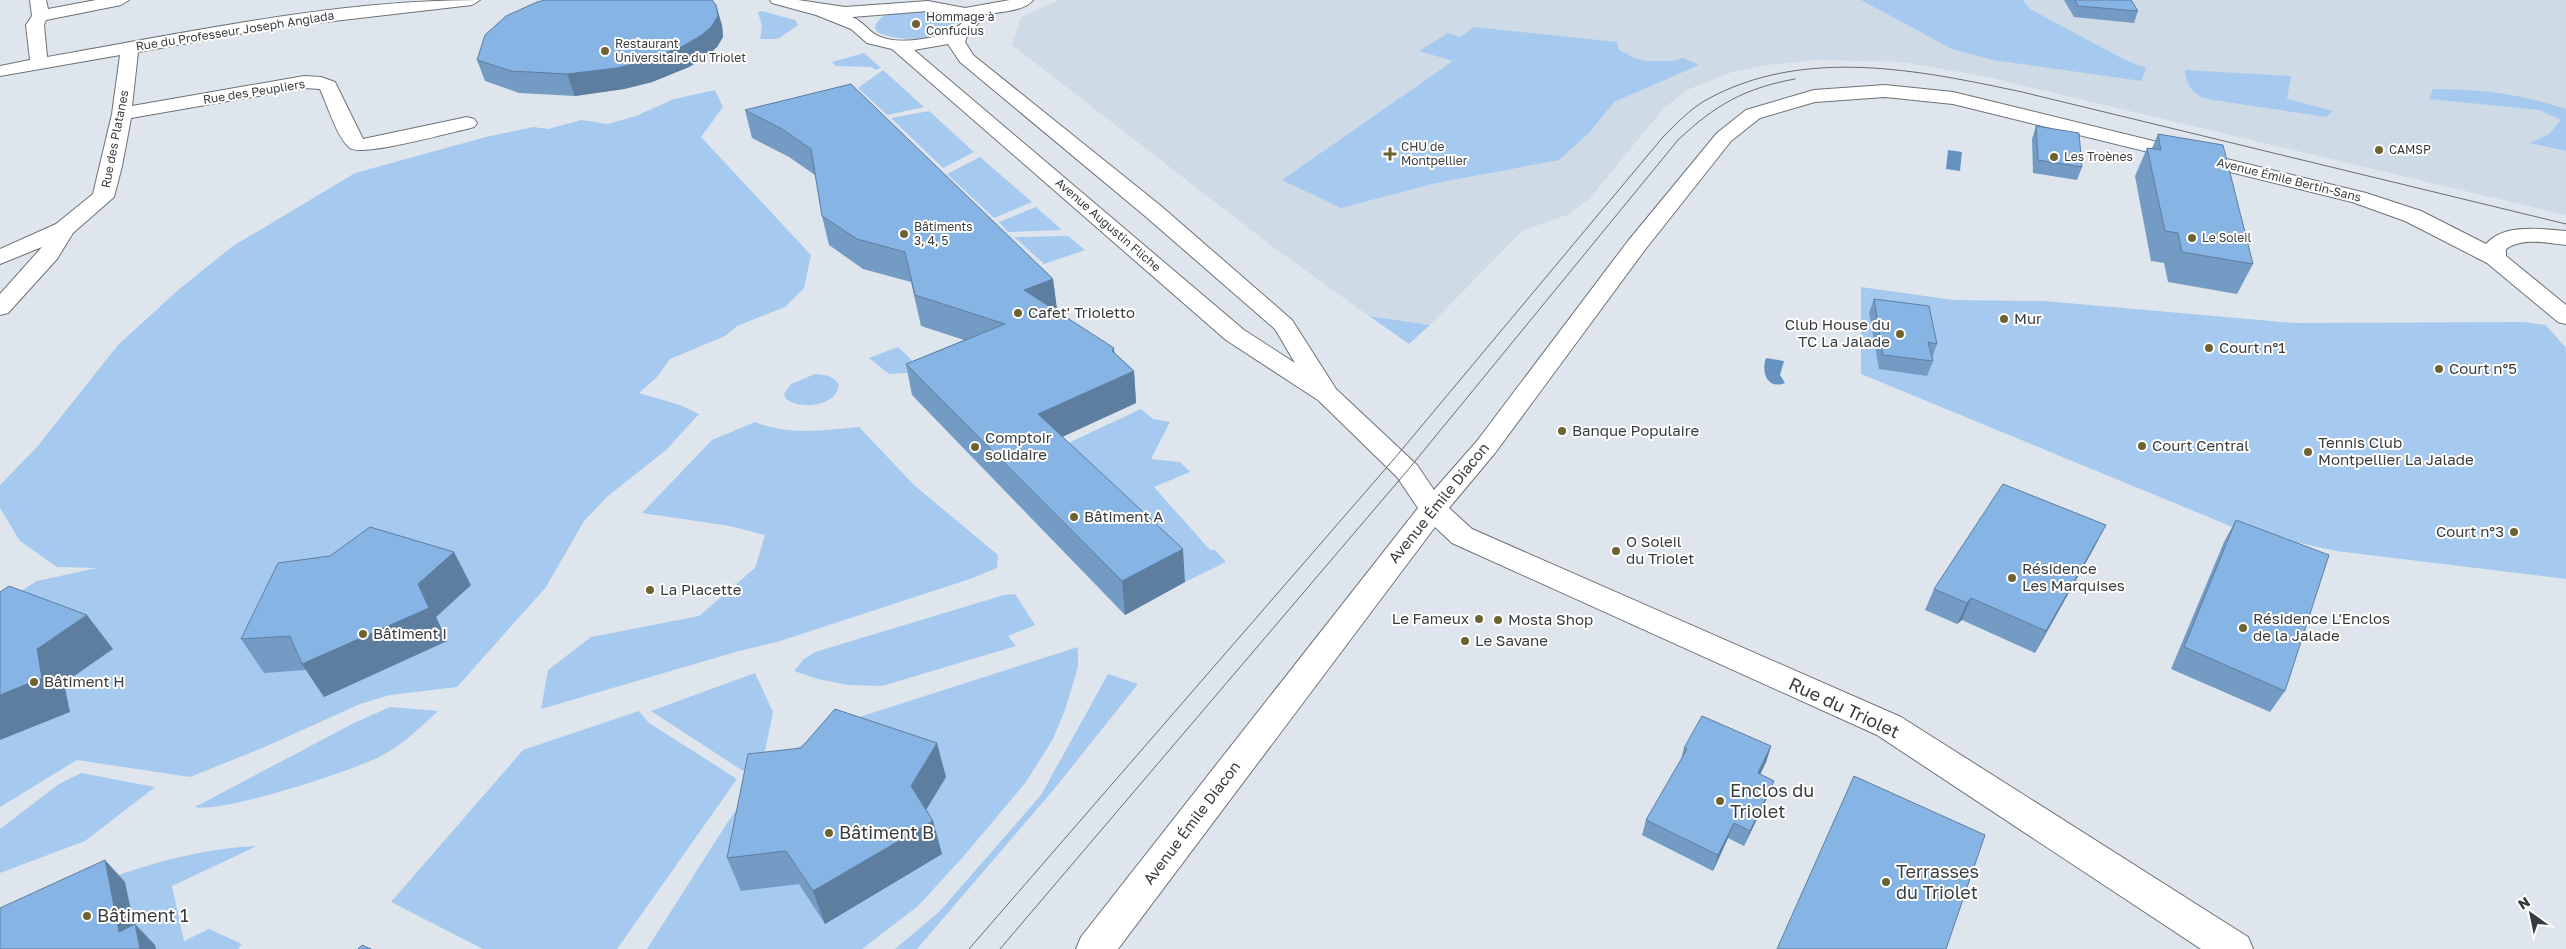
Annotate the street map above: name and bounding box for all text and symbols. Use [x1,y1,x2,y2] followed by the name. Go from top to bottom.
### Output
[135,7,335,54] street label: Rue du Professeur Joseph Anglada
[926,9,994,38] place label: Hommage à Confucius
[910,18,922,30] marker: Hommage à Confucius
[615,36,746,65] place label: Restaurant Universitaire du Triolet
[599,45,611,57] marker: Restaurant Universitaire du Triolet
[202,76,306,107] street label: Rue des Peupliers
[98,89,131,189] street label: Rue des Platanes
[1401,139,1468,168] place label: CHU de Montpellier
[2389,142,2431,157] place label: CAMSP
[2373,144,2385,156] marker: CAMSP
[1383,147,1397,161] marker: CHU de Montpellier
[2064,149,2133,164] place label: Les Troènes
[2048,151,2060,163] marker: Les Troènes
[2215,154,2363,205] street label: Avenue Émile Bertin-Sans
[1053,175,1164,275] street label: Avenue Augustin Fliche
[914,219,973,248] place label: Bâtiments 3, 4, 5
[898,228,910,240] marker: Bâtiments 3, 4, 5
[2202,230,2251,245] place label: Le Soleil
[2186,232,2198,244] marker: Le Soleil
[1028,303,1135,321] place label: Cafet' Trioletto
[1012,307,1024,319] marker: Cafet' Trioletto
[2014,309,2042,327] place label: Mur
[1998,313,2010,325] marker: Mur
[1785,315,1890,350] place label: Club House du TC La Jalade
[1894,328,1906,340] marker: Club House du TC La Jalade
[2219,338,2286,356] place label: Court n°1
[2203,342,2215,354] marker: Court n°1
[2449,359,2517,377] place label: Court n°5
[2433,363,2445,375] marker: Court n°5
[1572,421,1699,439] place label: Banque Populaire
[1556,425,1568,437] marker: Banque Populaire
[985,428,1052,463] place label: Comptoir solidaire
[2318,433,2474,468] place label: Tennis Club Montpellier La Jalade
[2152,436,2249,454] place label: Court Central
[1384,439,1492,566] street label: Avenue Émile Diacon
[2136,440,2148,452] marker: Court Central
[969,441,981,453] marker: Comptoir solidaire
[2302,446,2314,458] marker: Tennis Club Montpellier La Jalade
[1084,507,1163,525] place label: Bâtiment A
[1068,511,1080,523] marker: Bâtiment A
[2436,522,2504,540] place label: Court n°3
[2508,526,2520,538] marker: Court n°3
[1626,532,1694,567] place label: O Soleil du Triolet
[1610,545,1622,557] marker: O Soleil du Triolet
[2022,559,2125,594] place label: Résidence Les Marquises
[2006,572,2018,584] marker: Résidence Les Marquises
[660,580,742,598] place label: La Placette
[644,584,656,596] marker: La Placette
[1392,609,1469,627] place label: Le Fameux
[2253,609,2390,644] place label: Résidence L'Enclos de la Jalade
[1508,610,1593,628] place label: Mosta Shop
[1473,613,1485,625] marker: Le Fameux
[1492,614,1504,626] marker: Mosta Shop
[2237,622,2249,634] marker: Résidence L'Enclos de la Jalade
[373,624,447,642] place label: Bâtiment I
[357,628,369,640] marker: Bâtiment I
[1475,631,1548,649] place label: Le Savane
[1459,635,1471,647] marker: Le Savane
[44,672,125,690] place label: Bâtiment H
[1786,672,1903,742] street label: Rue du Triolet
[28,676,40,688] marker: Bâtiment H
[1139,757,1243,888] street label: Avenue Émile Diacon
[1730,779,1814,822] place label: Enclos du Triolet
[1714,795,1726,807] marker: Enclos du Triolet
[839,821,934,843] place label: Bâtiment B
[823,827,835,839] marker: Bâtiment B
[1896,860,1979,903] place label: Terrasses du Triolet
[1880,876,1892,888] marker: Terrasses du Triolet
[2506,889,2556,939] north arrow
[2515,893,2533,913] text: N
[97,904,189,926] place label: Bâtiment 1
[81,910,93,922] marker: Bâtiment 1

